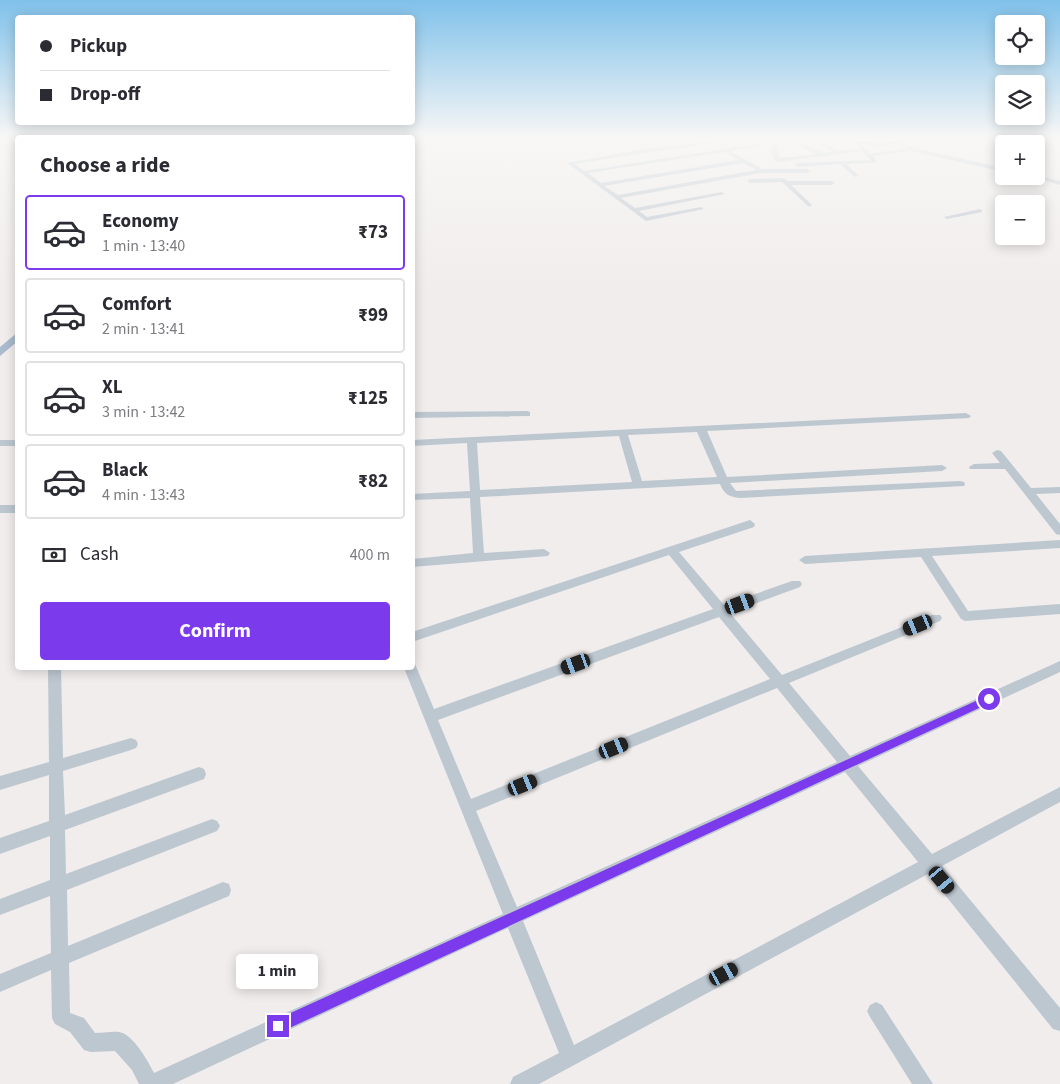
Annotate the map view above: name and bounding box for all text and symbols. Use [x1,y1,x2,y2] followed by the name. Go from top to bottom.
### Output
[995,15,1045,245] map controls
[995,15,1045,65] button: locate
[70,33,127,60] text: Pickup
[995,75,1045,125] button: layers
[70,81,140,108] text: Drop-off
[995,135,1045,185] button: +
[40,149,170,181] text: Choose a ride
[995,195,1045,245] button: −
[102,208,179,235] text: Economy
[42,210,87,255] icon: car
[358,219,388,246] text: ₹73
[102,235,185,257] text: 1 min · 13:40
[102,291,172,318] text: Comfort
[42,293,87,338] icon: car
[358,302,388,329] text: ₹99
[102,318,185,340] text: 2 min · 13:41
[102,374,123,401] text: XL
[42,376,87,421] icon: car
[348,385,388,412] text: ₹125
[102,401,185,423] text: 3 min · 13:42
[102,457,148,484] text: Black
[42,459,87,504] icon: car
[358,468,388,495] text: ₹82
[102,484,185,506] text: 4 min · 13:43
[40,541,68,569] icon: cash
[80,541,119,568] text: Cash
[350,544,390,566] text: 400 m
[723,592,756,616] car
[40,602,390,660] button: Confirm
[901,612,934,638] car
[559,652,592,676] car
[978,688,1000,710] route start
[597,735,630,761] car
[506,772,539,798] car
[926,864,957,896] car
[237,954,319,988] callout: 1 min
[258,960,296,982] text: 1 min
[707,960,740,988] car
[267,1015,289,1037] route end

